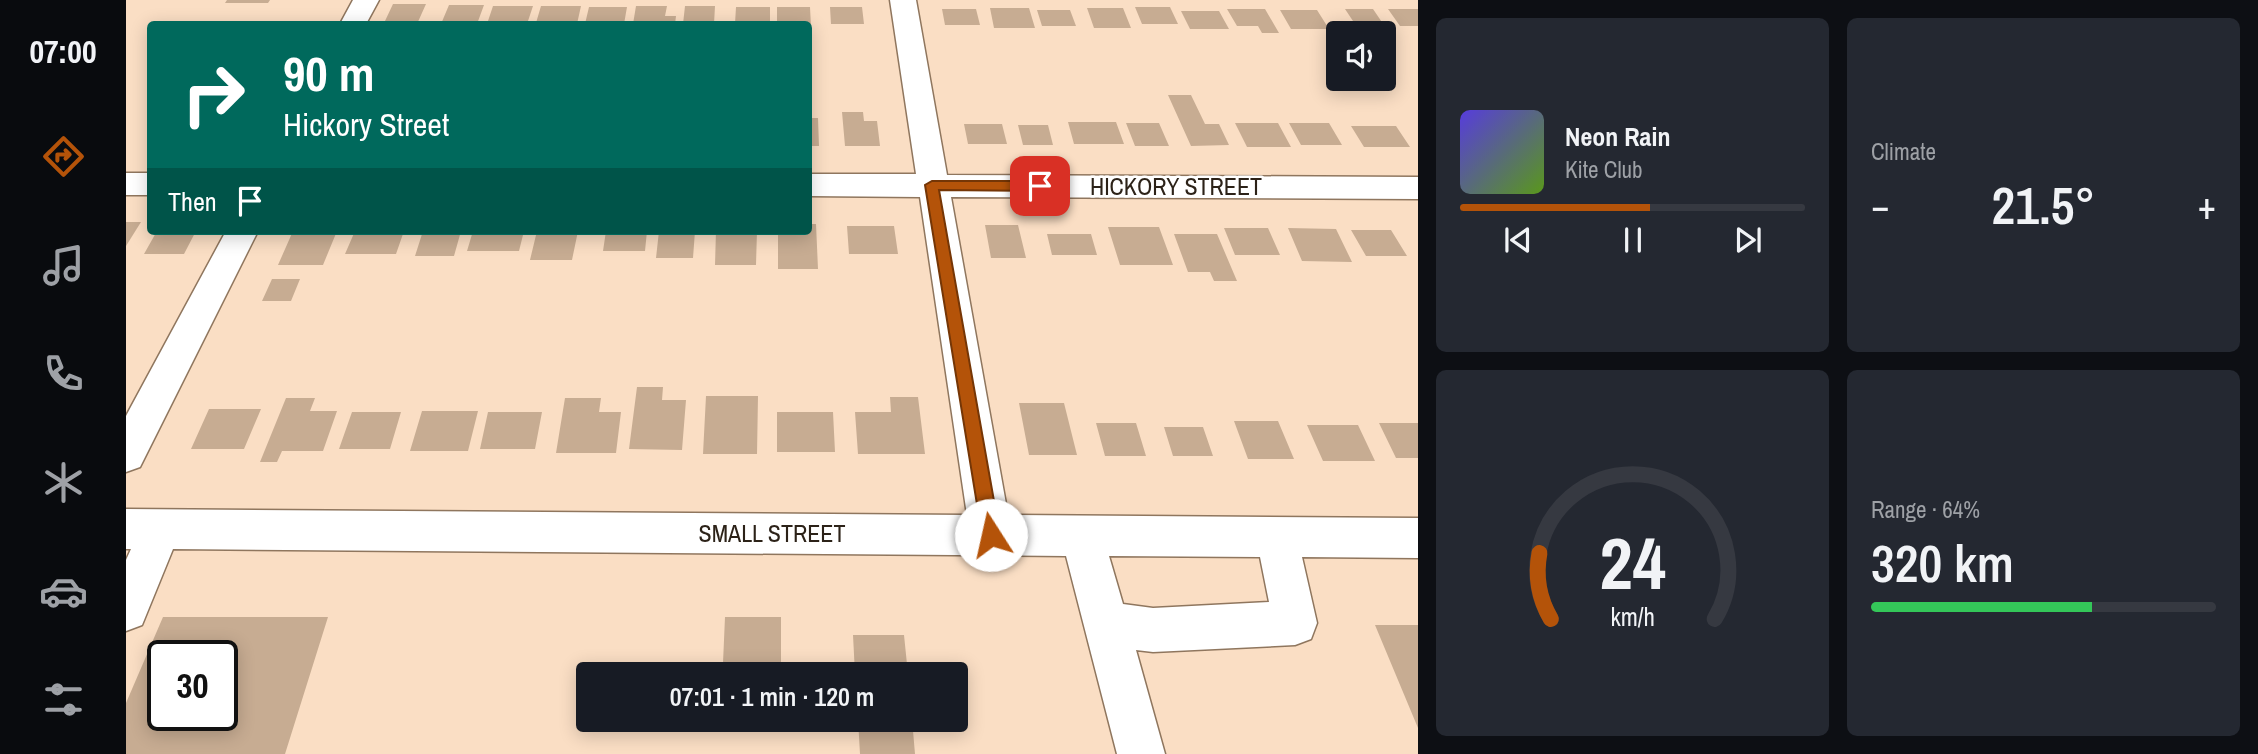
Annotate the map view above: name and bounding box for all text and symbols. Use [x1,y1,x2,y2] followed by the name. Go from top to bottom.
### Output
[1326,21,1396,91] map controls
[1326,21,1396,91] button: sound
[29,30,97,73] text: 07:00
[283,40,375,106] text: 90 m
[168,49,259,140] icon: right
[283,103,449,146] text: Hickory Street
[1565,119,1670,154] text: Neon Rain
[39,132,88,181] icon: directions
[1871,136,1936,167] text: Climate
[1565,154,1643,185] text: Kite Club
[1010,156,1070,216] pin
[1021,167,1059,205] icon: arrive
[1090,170,1262,202] street label: HICKORY STREET
[1992,170,2095,240] text: 21.5°
[1871,180,1889,231] text: −
[2198,180,2216,231] text: +
[231,182,269,220] icon: arrive
[168,184,217,219] text: Then
[1499,221,1537,259] icon: previous
[1614,221,1652,259] icon: pause
[1729,221,1767,259] icon: next
[39,241,88,290] icon: music
[39,349,88,398] icon: phone
[39,458,88,507] icon: climate
[1871,494,1980,525] text: Range · 64%
[954,498,1028,572] position arrow
[1599,514,1666,612] text: 24
[699,517,845,549] street label: SMALL STREET
[1871,528,2014,598] text: 320 km
[39,567,88,616] icon: car
[1610,600,1655,634] text: km/h
[147,640,238,731] speed limit sign: 30
[39,675,88,724] icon: filters
[670,679,874,714] text: 07:01 · 1 min · 120 m

